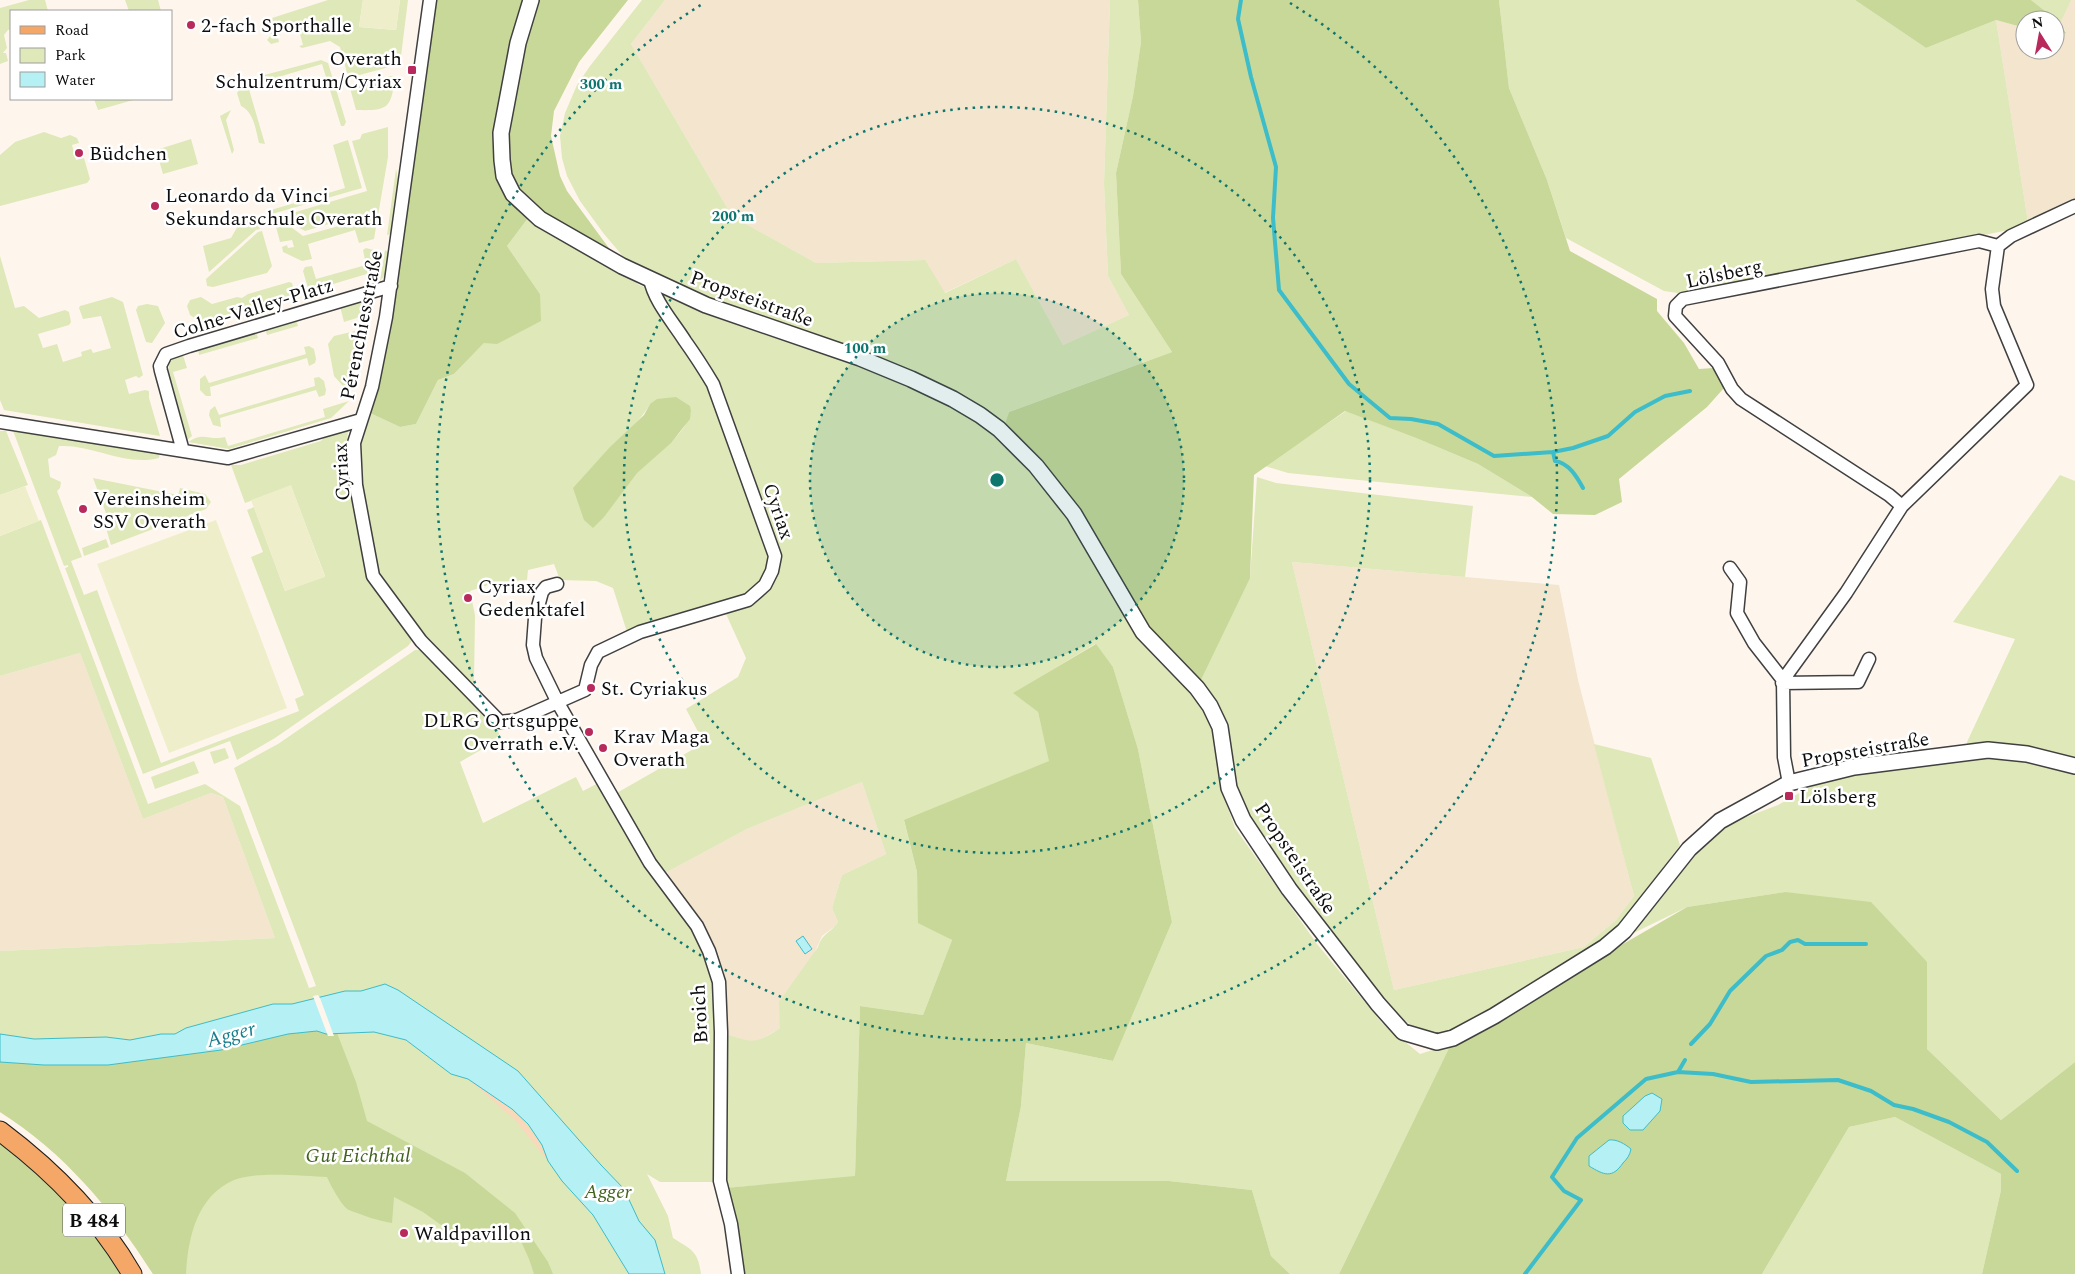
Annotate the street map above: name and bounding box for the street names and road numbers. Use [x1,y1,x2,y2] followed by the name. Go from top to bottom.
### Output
[333,248,391,403] street label: Pérenchiesstraße
[1683,251,1765,297] street label: Lölsberg
[686,263,818,335] street label: Propsteistraße
[169,270,337,348] street label: Colne-Valley-Platz
[325,442,358,502] street label: Cyriax
[754,479,802,544] street label: Cyriax
[1799,724,1932,776] street label: Propsteistraße
[1247,796,1344,921] street label: Propsteistraße
[683,984,717,1044] street label: Broich
[63,1204,125,1236] road number: B 484

